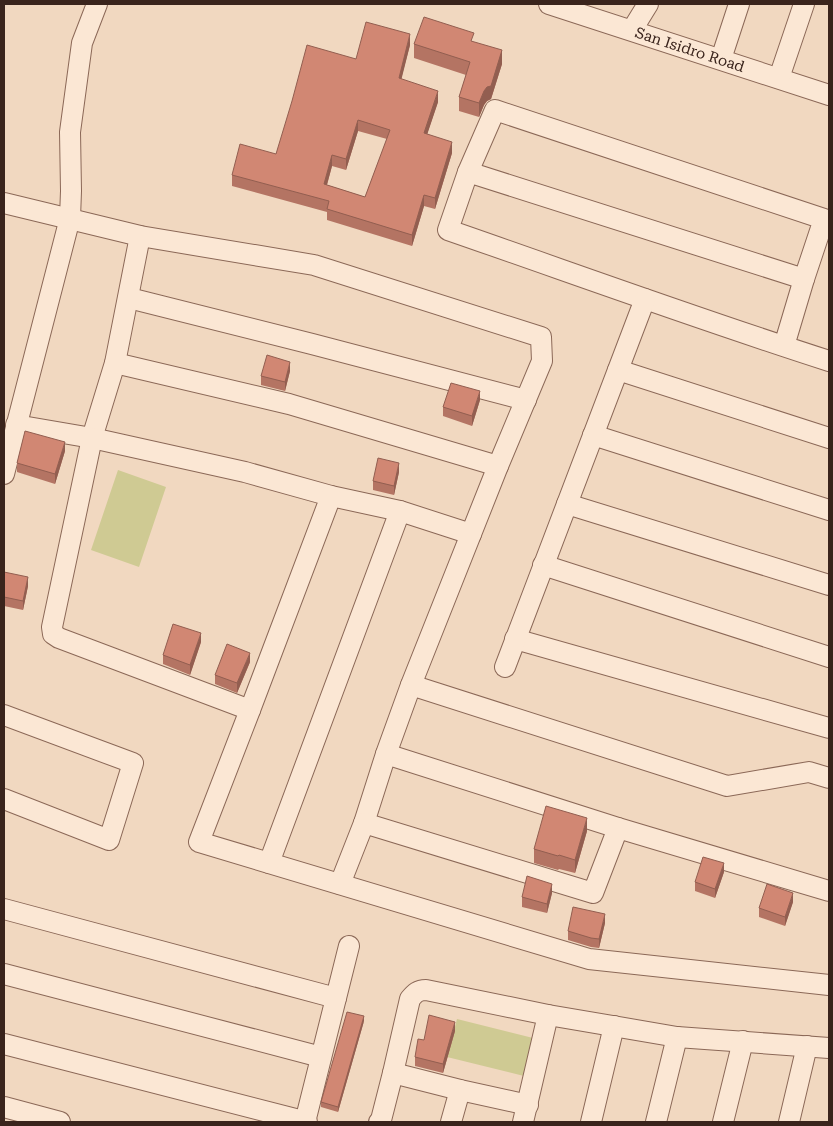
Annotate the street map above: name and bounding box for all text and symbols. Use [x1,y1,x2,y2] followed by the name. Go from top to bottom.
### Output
[633,24,747,76] street label: San Isidro Road

